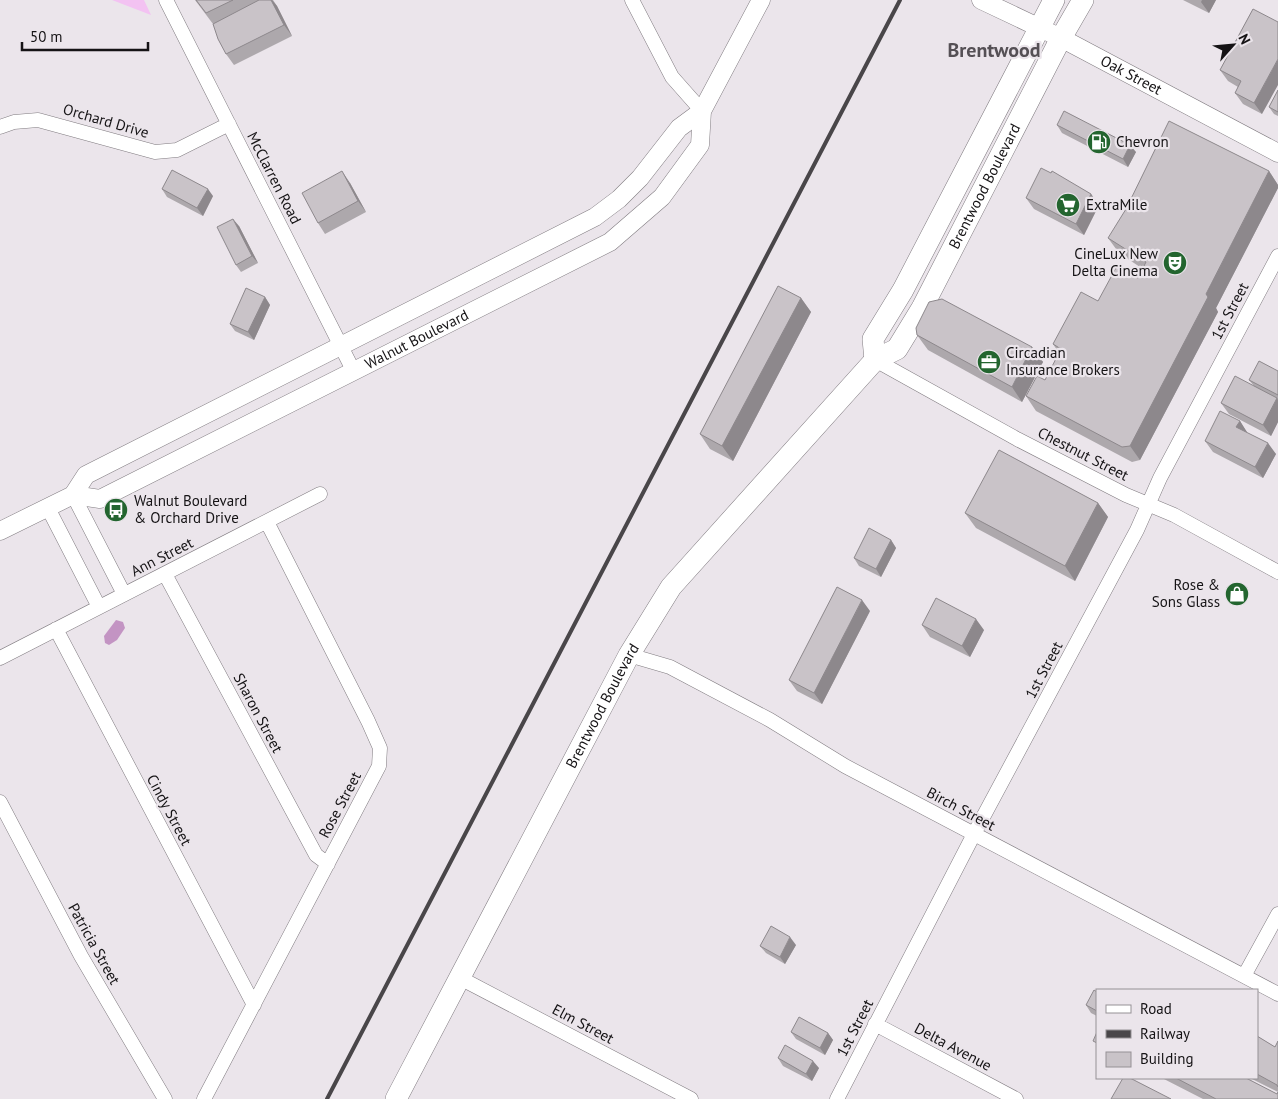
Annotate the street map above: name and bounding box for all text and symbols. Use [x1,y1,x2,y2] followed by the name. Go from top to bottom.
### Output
[22,20,149,52] scale bar
[1208,20,1258,70] north arrow
[30,27,63,46] text: 50 m
[1234,31,1255,47] text: N
[947,37,1041,63] district label: Brentwood
[1097,51,1165,99] street label: Oak Street
[61,99,151,142] street label: Orchard Drive
[944,120,1024,252] street label: Brentwood Boulevard
[243,129,306,227] street label: McClarren Road
[1086,129,1112,155] fuel station icon: Chevron
[1116,132,1169,151] place label: Chevron
[1055,192,1081,218] supermarket icon: ExtraMile
[1086,195,1147,214] place label: ExtraMile
[1072,244,1158,280] place label: CineLux New Delta Cinema
[1162,250,1188,276] theatre icon: CineLux New Delta Cinema
[1207,279,1252,343] street label: 1st Street
[362,305,472,373] street label: Walnut Boulevard
[1006,343,1120,379] place label: Circadian Insurance Brokers
[976,349,1002,375] office icon: Circadian Insurance Brokers
[1035,423,1132,485] street label: Chestnut Street
[134,491,247,527] place label: Walnut Boulevard & Orchard Drive
[103,497,129,523] bus stop icon: Walnut Boulevard & Orchard Drive
[127,533,196,580] street label: Ann Street
[1152,575,1220,611] place label: Rose & Sons Glass
[1224,581,1250,607] shop icon: Rose & Sons Glass
[1021,638,1066,702] street label: 1st Street
[561,640,643,771] street label: Brentwood Boulevard
[230,670,287,756] street label: Sharon Street
[314,768,365,841] street label: Rose Street
[143,771,196,849] street label: Cindy Street
[924,783,999,835] street label: Birch Street
[64,900,125,988] street label: Patricia Street
[1096,989,1258,1079] legend
[832,996,877,1060] street label: 1st Street
[549,999,617,1048] street label: Elm Street
[1140,999,1172,1018] text: Road
[911,1018,995,1075] street label: Delta Avenue
[1140,1024,1190,1043] text: Railway
[1140,1049,1194,1068] text: Building

